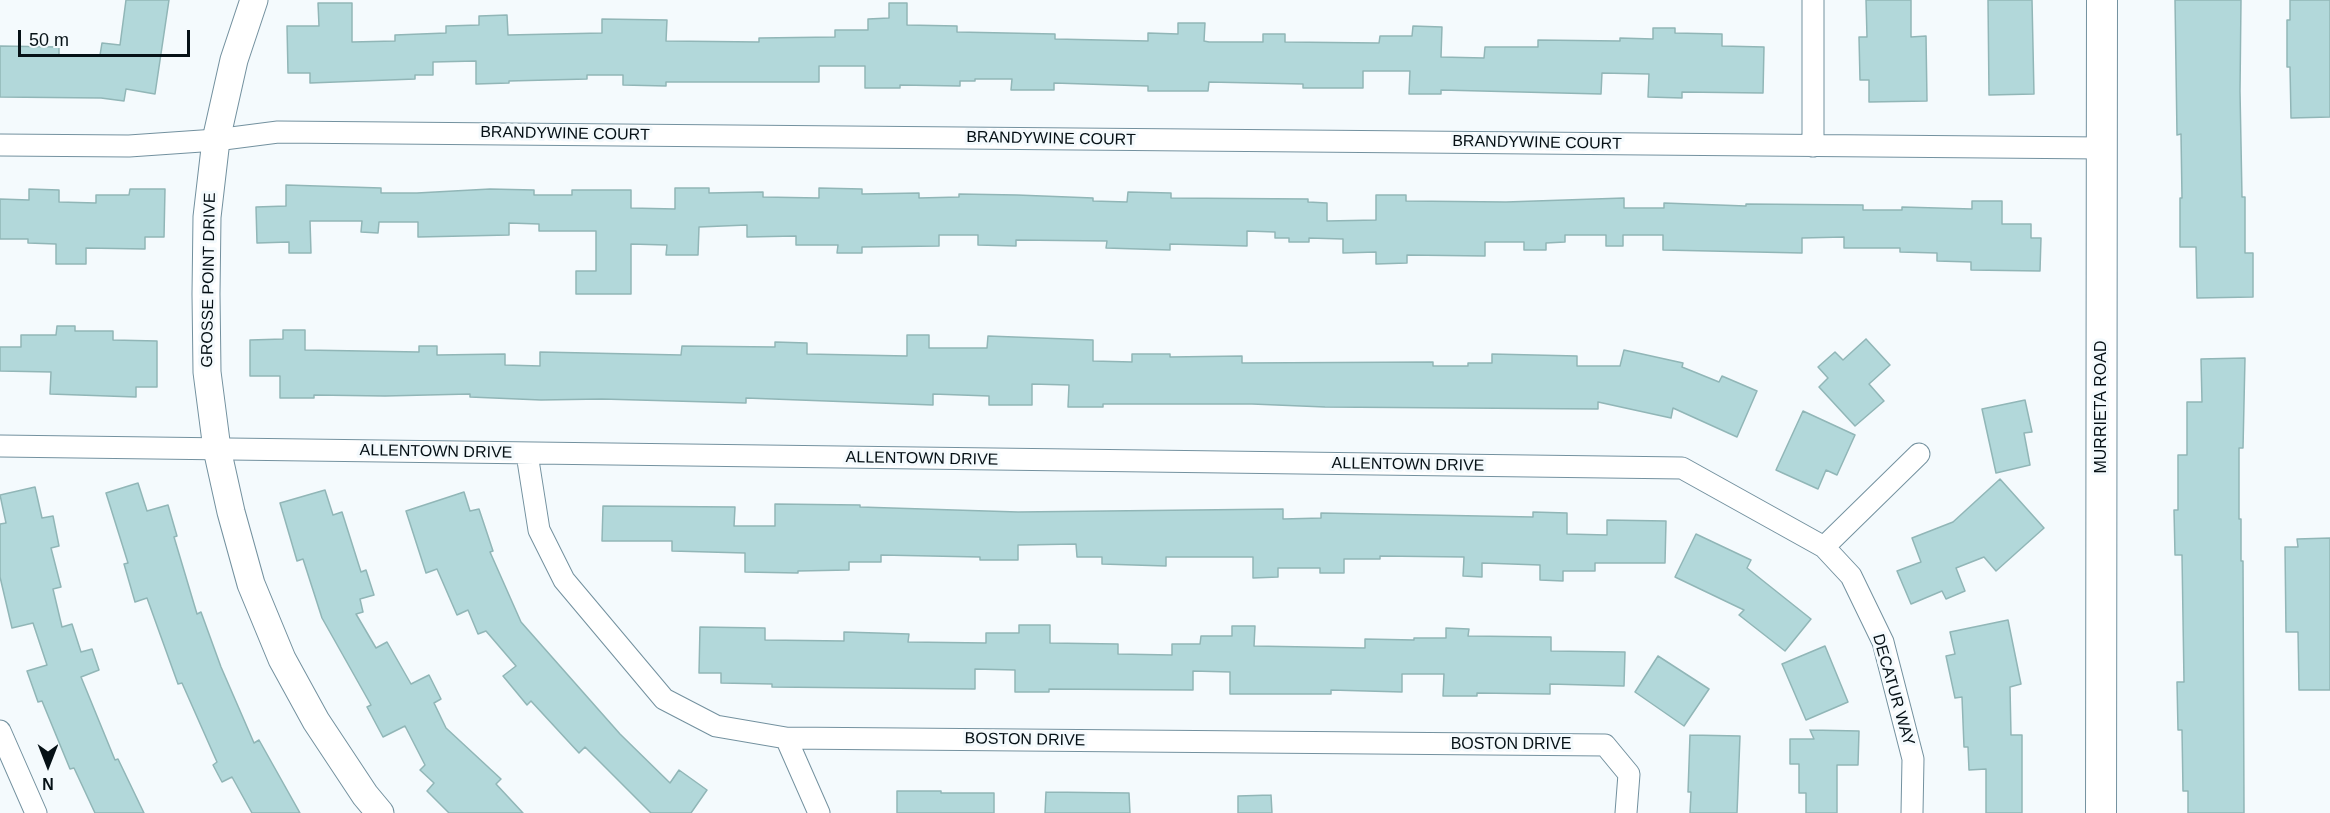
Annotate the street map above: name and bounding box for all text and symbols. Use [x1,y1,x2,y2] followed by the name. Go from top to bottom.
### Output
[21,18,194,56] scale bar
[29,30,69,50] text: 50 m
[480,123,650,145] street label: BRANDYWINE COURT
[966,128,1136,150] street label: BRANDYWINE COURT
[1452,132,1622,154] street label: BRANDYWINE COURT
[198,192,220,368] street label: GROSSE POINT DRIVE
[2092,340,2112,474] street label: MURRIETA ROAD
[360,441,512,463] street label: ALLENTOWN DRIVE
[846,448,998,470] street label: ALLENTOWN DRIVE
[1332,454,1484,476] street label: ALLENTOWN DRIVE
[1868,632,1918,748] street label: DECATUR WAY
[965,729,1085,751] street label: BOSTON DRIVE
[18,735,78,795] north arrow
[1451,735,1571,755] street label: BOSTON DRIVE
[42,775,54,792] text: N

